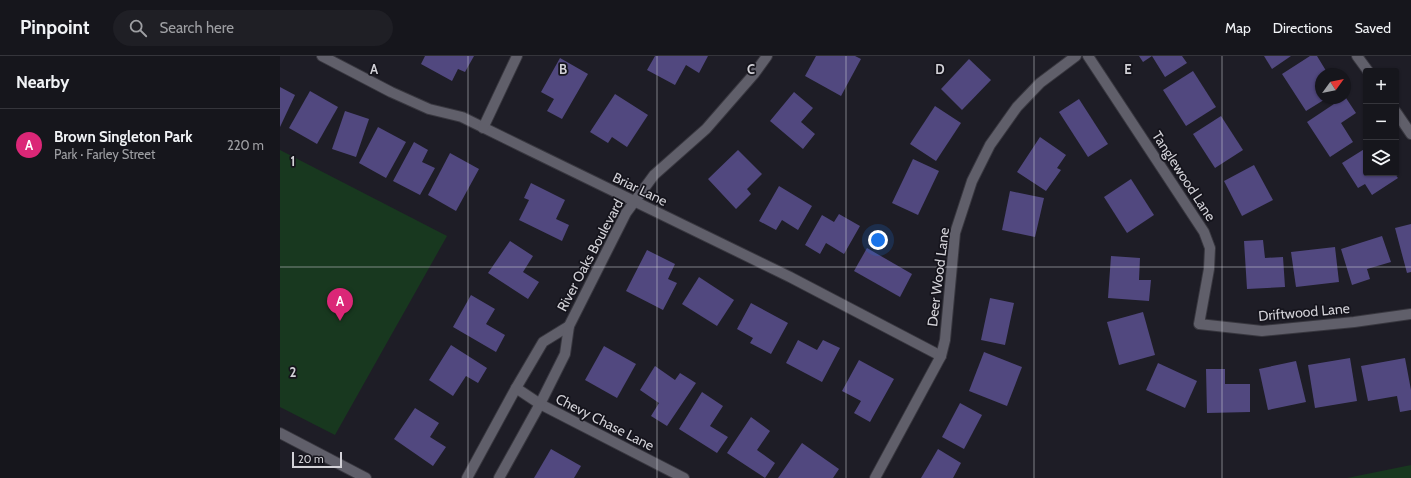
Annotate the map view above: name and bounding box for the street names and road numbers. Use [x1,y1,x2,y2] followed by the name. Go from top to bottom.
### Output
[1148,128,1220,224] street label: Tanglewood Lane
[610,168,670,210] street label: Briar Lane
[553,196,627,314] street label: River Oaks Boulevard
[923,226,953,328] street label: Deer Wood Lane
[1257,299,1351,325] street label: Driftwood Lane
[553,389,657,455] street label: Chevy Chase Lane

